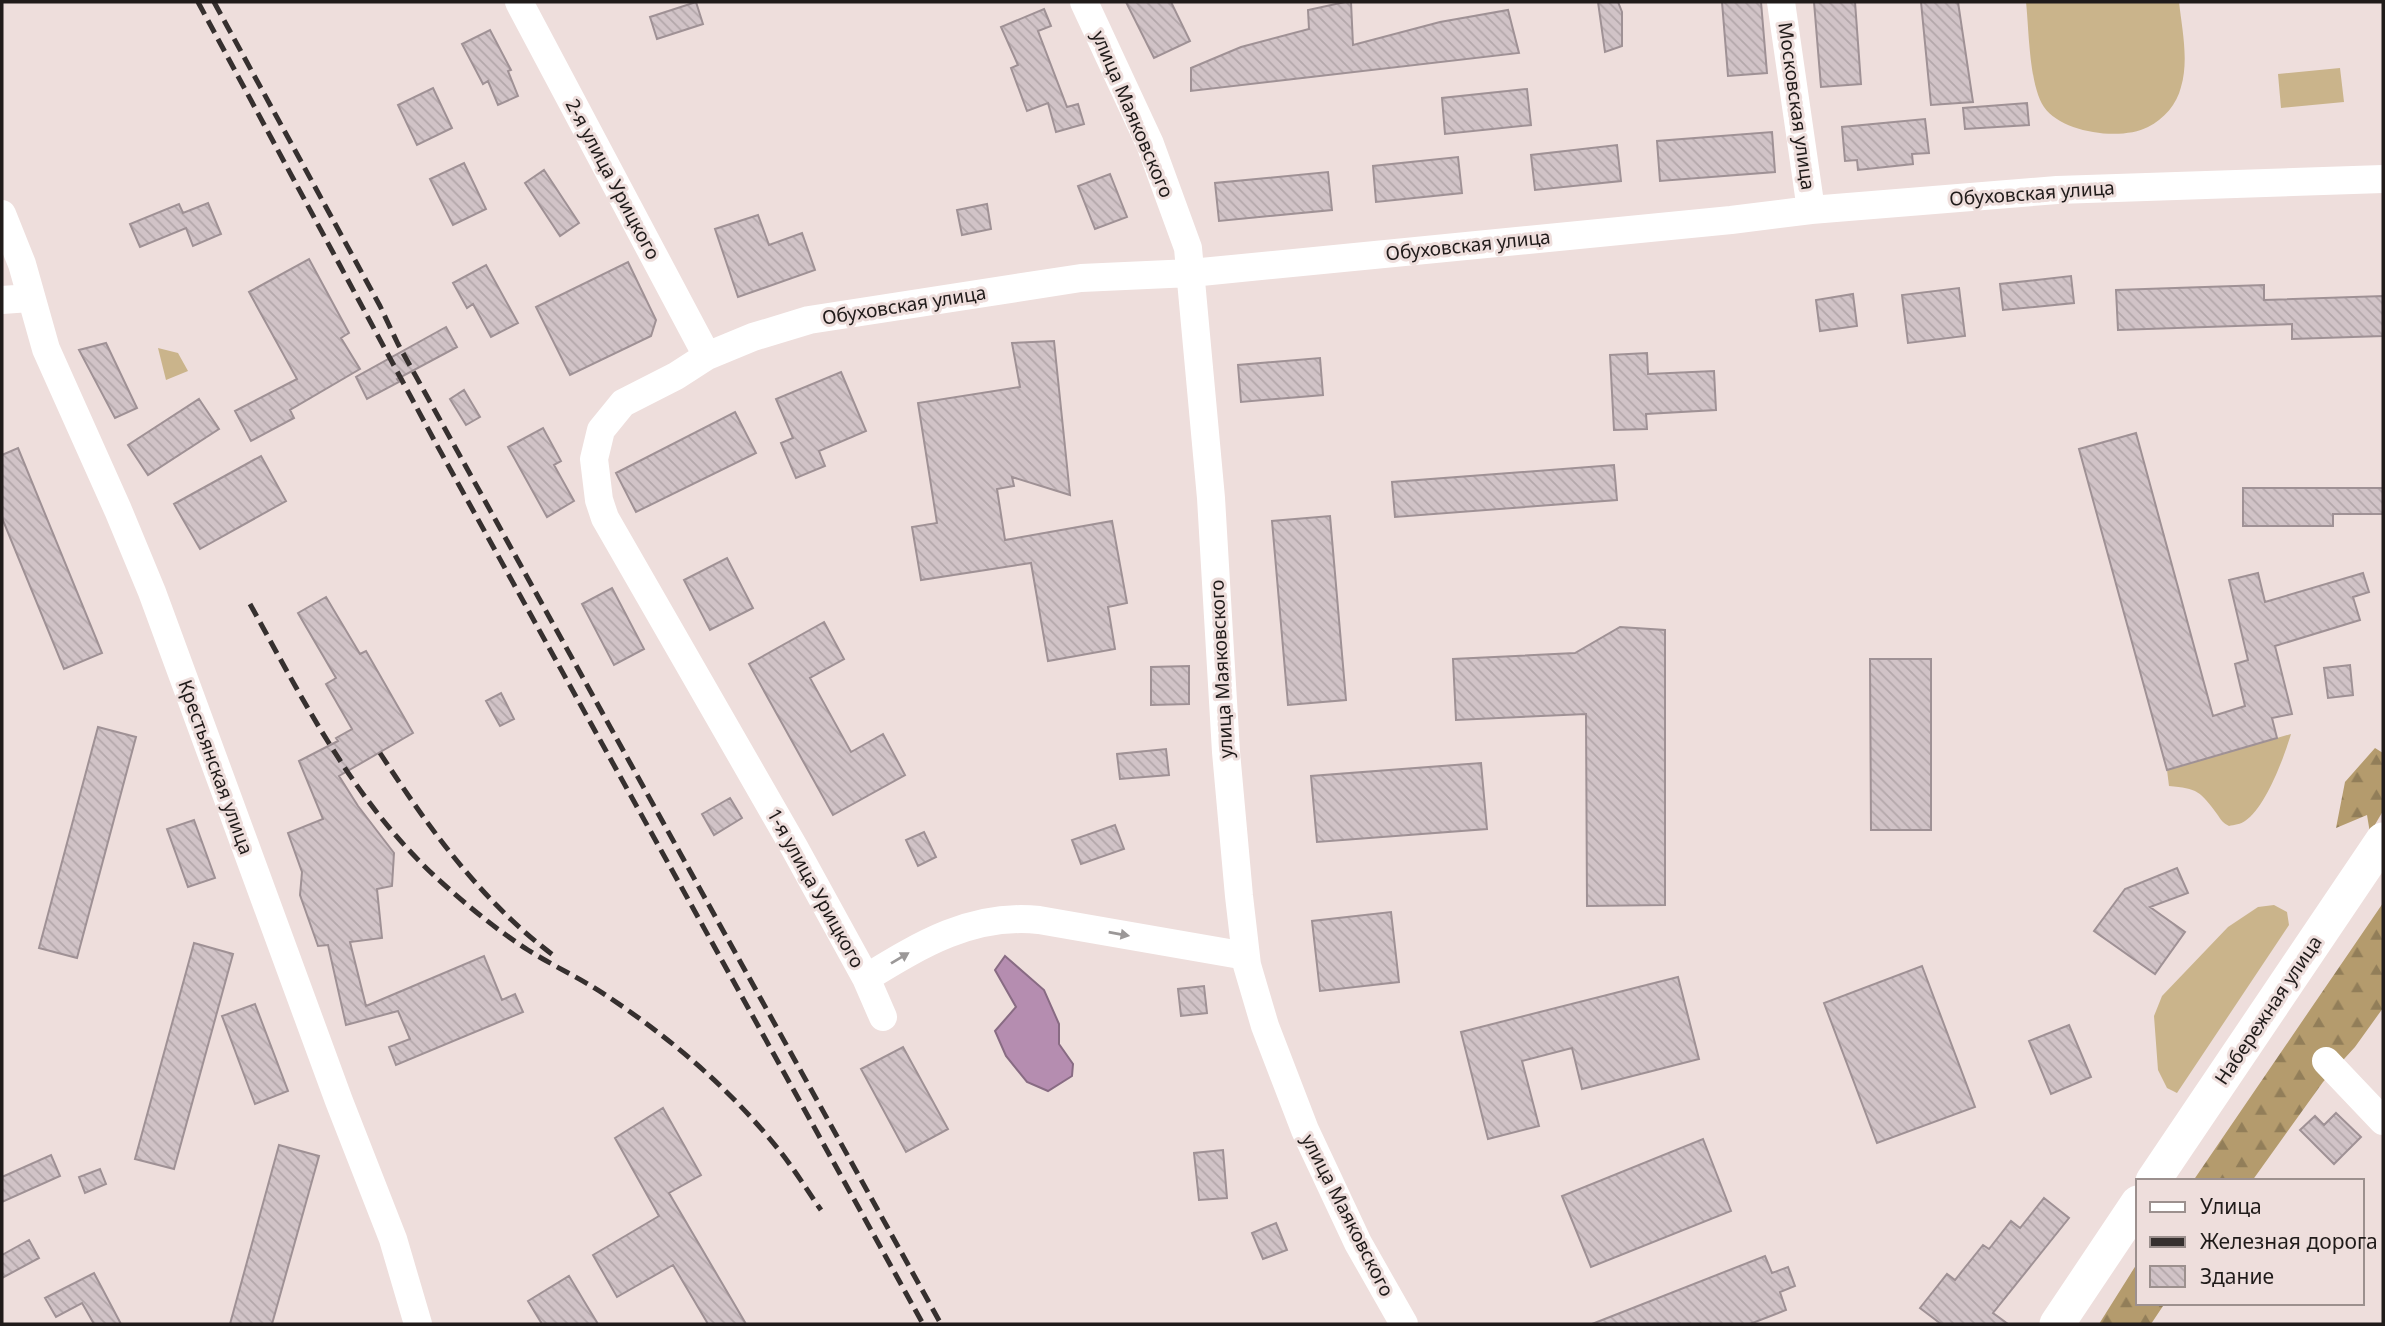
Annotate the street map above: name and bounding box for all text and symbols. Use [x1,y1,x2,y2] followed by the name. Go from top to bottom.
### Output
[1772,21,1822,191] street label: Московская улица
[1086,27,1180,201] street label: улица Маяковского
[560,94,666,264] street label: 2-я улица Урицкого
[1948,174,2116,212] street label: Обуховская улица
[1384,223,1552,267] street label: Обуховская улица
[820,279,988,331] street label: Обуховская улица
[1203,579,1239,759] street label: улица Маяковского
[172,676,260,858] street label: Крестьянская улица
[761,804,871,972] street label: 1-я улица Урицкого
[1108,929,1130,940] one-way arrow
[2208,930,2328,1090] street label: Набережная улица
[891,951,910,964] one-way arrow
[1296,1129,1400,1301] street label: улица Маяковского
[2136,1179,2364,1305] legend
[2200,1192,2262,1220] text: Улица
[2200,1227,2378,1255] text: Железная дорога
[2200,1262,2274,1290] text: Здание

